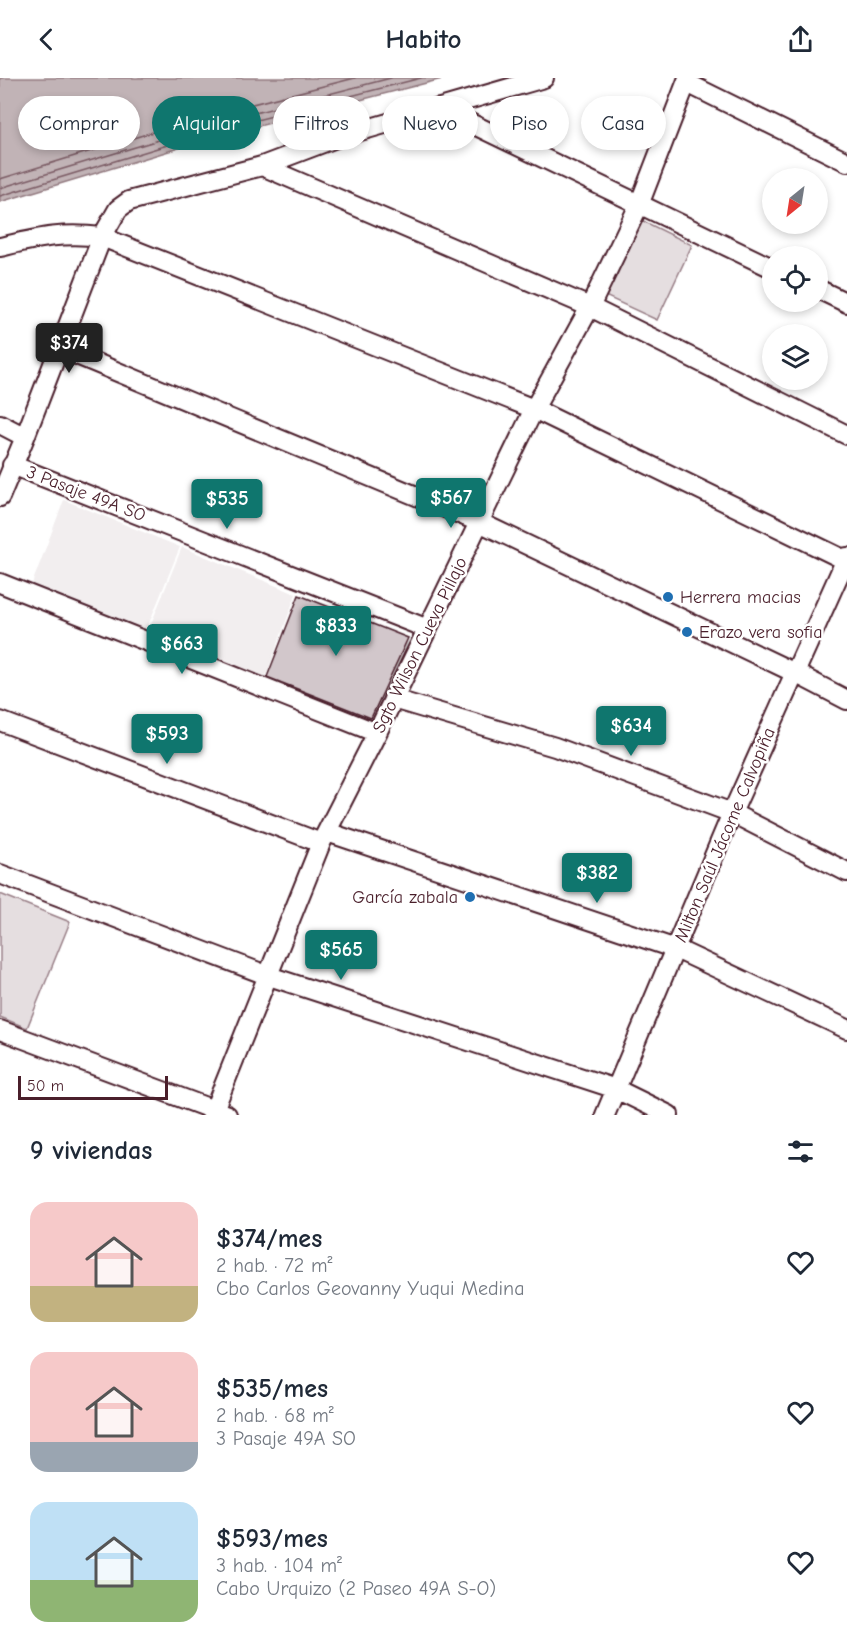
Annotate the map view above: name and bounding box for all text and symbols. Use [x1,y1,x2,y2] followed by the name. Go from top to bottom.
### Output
[30,23,63,56] icon: back
[784,23,817,56] icon: share
[386,24,461,55] text: Habito
[18,96,140,150] chip: Comprar
[152,96,261,150] chip: Alquilar
[273,96,370,150] chip: Filtros
[382,96,478,150] chip: Nuevo
[490,96,569,150] chip: Piso
[581,96,666,150] chip: Casa
[762,168,828,234] north arrow
[762,168,828,390] map controls
[762,246,828,312] button: locate
[33,323,105,374] pin: $374
[762,324,828,390] button: layers
[50,331,88,354] text: $374
[23,462,149,526] street label: 3 Pasaje 49A SO
[415,478,487,529] pin: $567
[191,479,263,530] pin: $535
[430,486,472,509] text: $567
[205,487,249,510] text: $535
[368,554,472,736] street label: Sgto Wilson Cueva Pillajo
[680,587,801,608] place label: Herrera macias
[661,590,675,604] marker: Herrera macias
[300,606,372,657] pin: $833
[315,614,357,637] text: $833
[699,622,822,643] place label: Erazo vera sofia
[146,624,218,675] pin: $663
[680,625,694,639] marker: Erazo vera sofia
[161,632,203,655] text: $663
[595,706,667,757] pin: $634
[131,714,203,765] pin: $593
[610,714,652,737] text: $634
[146,722,188,745] text: $593
[670,725,780,945] street label: Milton Saúl Jácome Calvopiña
[561,853,633,904] pin: $382
[576,861,618,884] text: $382
[352,887,458,908] place label: García zabala
[463,890,477,904] marker: García zabala
[305,930,377,981] pin: $565
[319,938,363,961] text: $565
[18,1073,168,1100] scale bar
[27,1077,64,1095] text: 50 m
[784,1135,817,1168] icon: filters
[30,1136,152,1166] text: 9 viviendas
[216,1224,322,1254] text: $374/mes
[78,1226,150,1298] icon: home
[784,1246,817,1279] icon: heart
[216,1254,332,1277] text: 2 hab. · 72 m²
[216,1277,524,1300] text: Cbo Carlos Geovanny Yuqui Medina
[216,1374,328,1404] text: $535/mes
[78,1376,150,1448] icon: home
[784,1396,817,1429] icon: heart
[216,1404,334,1427] text: 2 hab. · 68 m²
[216,1427,356,1450] text: 3 Pasaje 49A SO
[216,1524,328,1554] text: $593/mes
[78,1526,150,1598] icon: home
[784,1546,817,1579] icon: heart
[216,1554,342,1577] text: 3 hab. · 104 m²
[216,1577,496,1600] text: Cabo Urquizo (2 Paseo 49A S-O)

